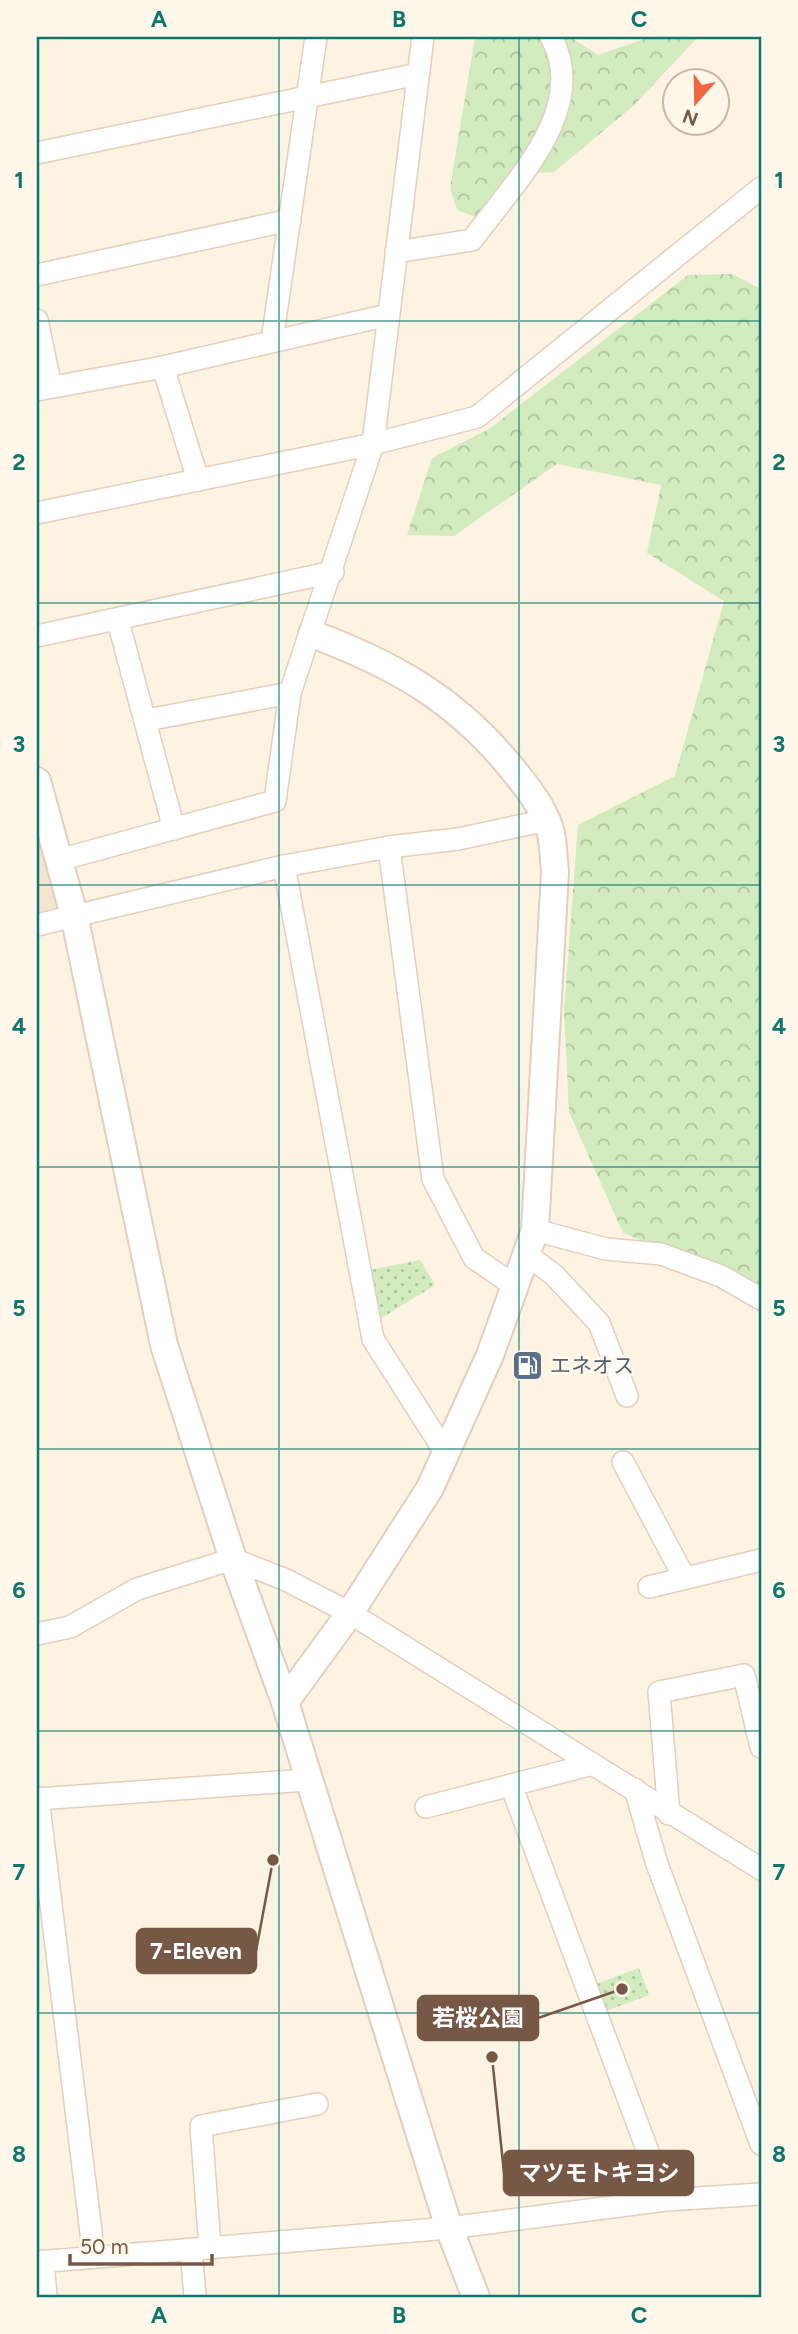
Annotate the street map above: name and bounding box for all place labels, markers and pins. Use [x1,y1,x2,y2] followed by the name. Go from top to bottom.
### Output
[510,1349,544,1383] fuel station icon: エネオス
[550,1353,634,1378] place label: エネオス
[137,1929,256,1973] callout: 7-Eleven
[418,1996,538,2040] callout: 若桜公園
[504,2151,693,2195] callout: マツモトキヨシ

